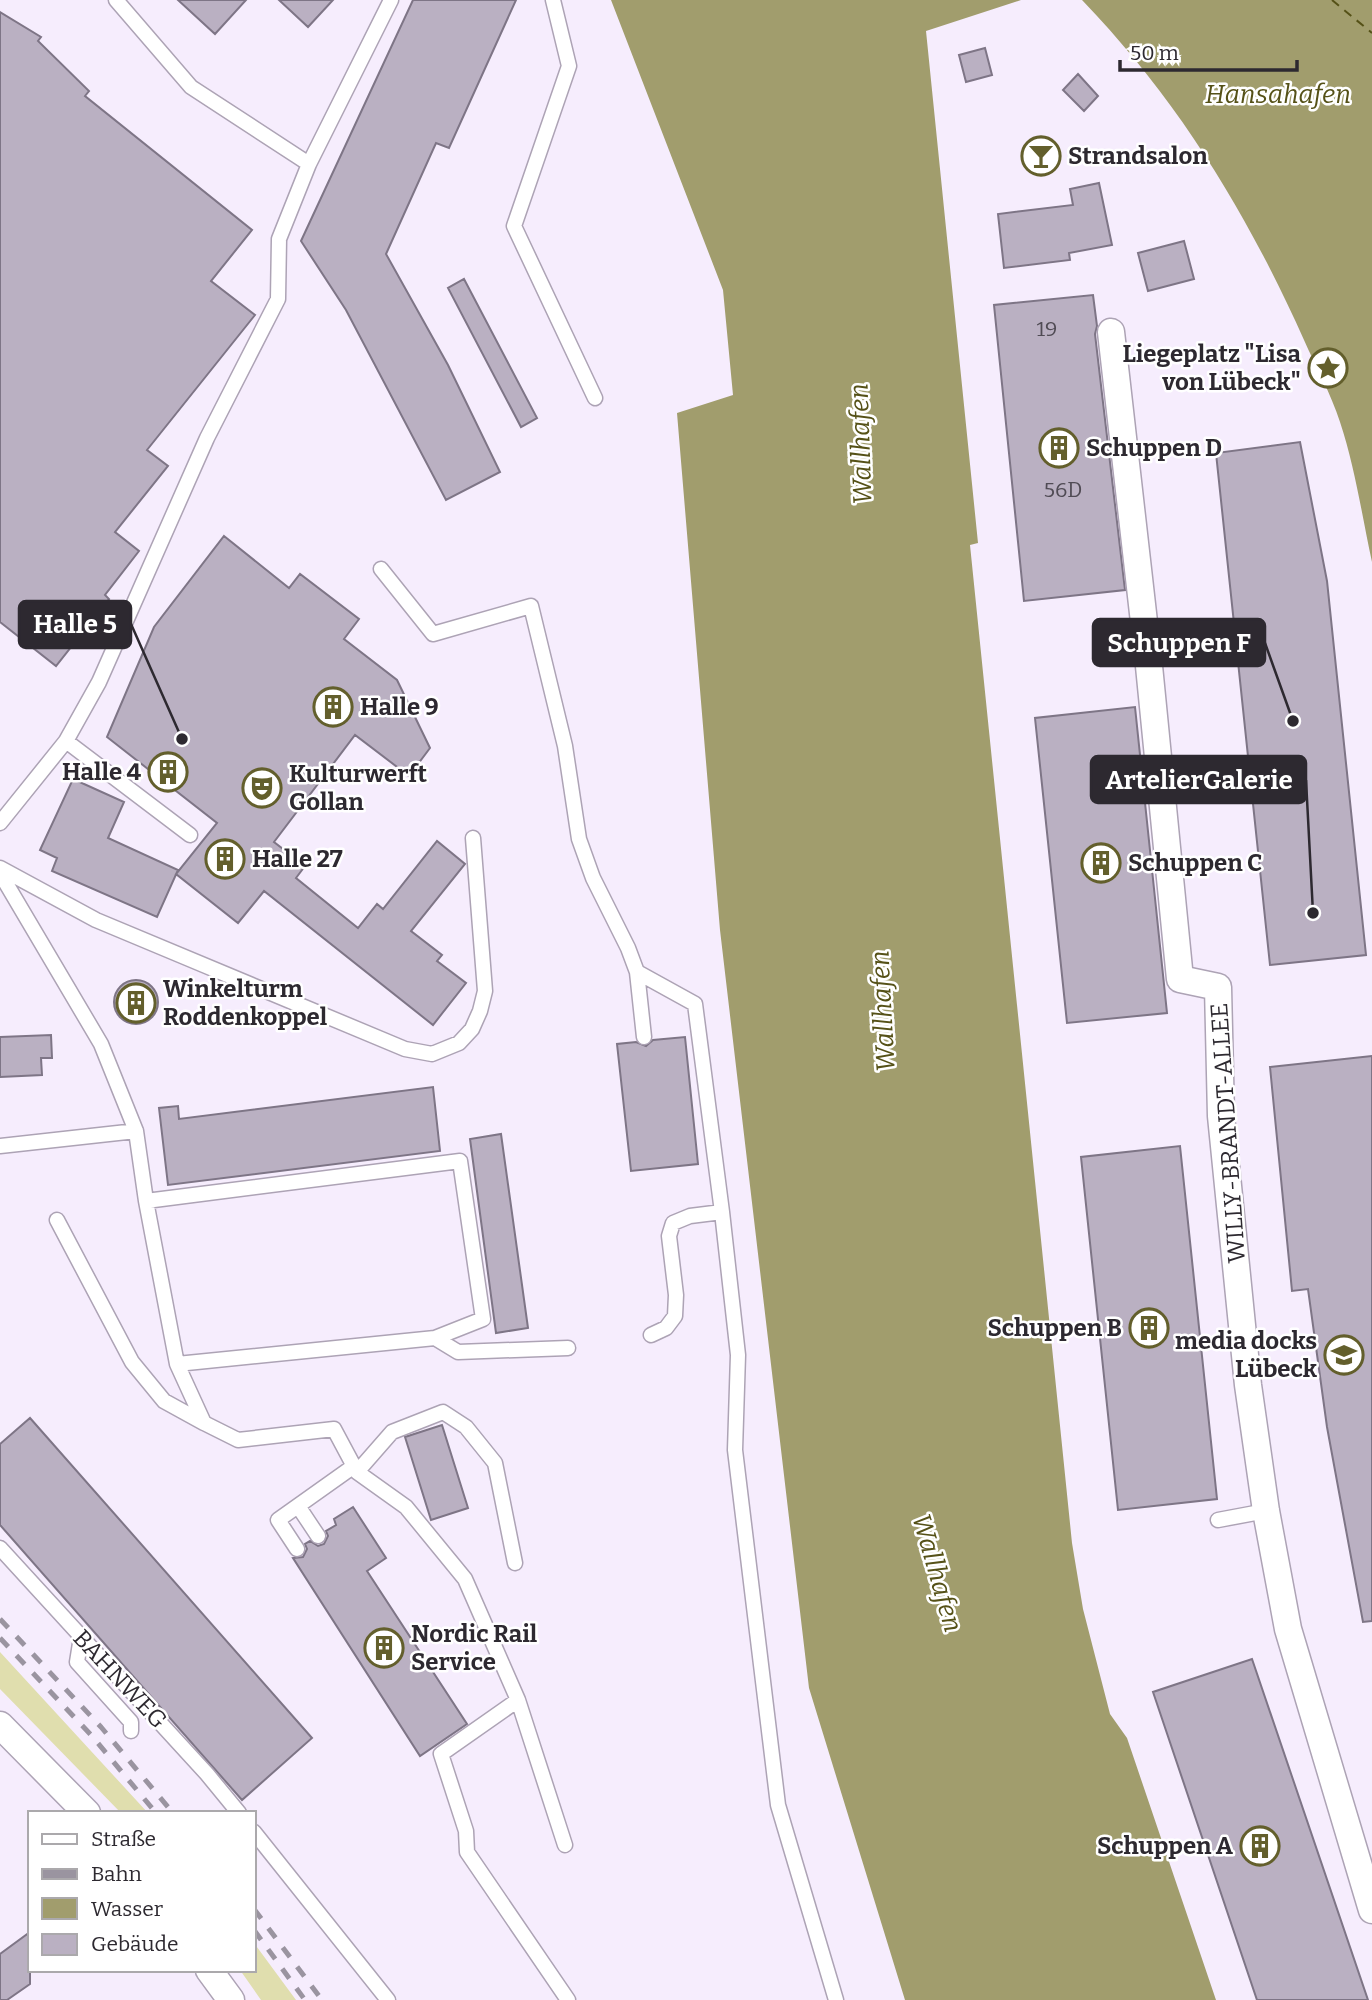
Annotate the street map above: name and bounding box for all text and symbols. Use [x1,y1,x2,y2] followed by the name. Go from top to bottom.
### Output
[1120,28,1297,72] scale bar
[1130,40,1179,66] text: 50 m
[1205,79,1351,110] water label: Hansahafen
[1020,135,1062,177] bar icon: Strandsalon
[1068,142,1208,170] place label: Strandsalon
[1037,316,1057,342] house number: 19
[1123,340,1302,396] place label: Liegeplatz "Lisa von Lübeck"
[1307,347,1349,389] place icon: Liegeplatz "Lisa von Lübeck"
[843,383,879,505] water label: Wallhafen
[1038,427,1080,469] building icon: Schuppen D
[1086,434,1222,462] place label: Schuppen D
[1044,477,1082,503] house number: 56D
[19,601,131,648] callout: Halle 5
[33,609,117,640] text: Halle 5
[1093,619,1265,666] callout: Schuppen F
[1107,628,1251,659] text: Schuppen F
[312,686,354,728] building icon: Halle 9
[360,693,439,721] place label: Halle 9
[147,751,189,793] building icon: Halle 4
[1091,756,1306,803] callout: ArtelierGalerie
[62,758,141,786] place label: Halle 4
[289,760,428,816] place label: Kulturwerft Gollan
[1105,765,1293,796] text: ArtelierGalerie
[241,767,283,809] theatre icon: Kulturwerft Gollan
[204,838,246,880] building icon: Halle 27
[1080,842,1122,884] building icon: Schuppen C
[252,845,343,873] place label: Halle 27
[1128,849,1262,877] place label: Schuppen C
[864,950,902,1072] water label: Wallhafen
[163,975,328,1031] place label: Winkelturm Roddenkoppel
[115,982,157,1024] building icon: Winkelturm Roddenkoppel
[1205,1002,1251,1264] street label: WILLY-BRANDT-ALLEE
[1128,1307,1170,1349] building icon: Schuppen B
[987,1314,1122,1342] place label: Schuppen B
[1175,1327,1318,1383] place label: media docks Lübeck
[1323,1334,1365,1376] school or university icon: media docks Lübeck
[905,1510,969,1636] water label: Wallhafen
[411,1620,538,1676] place label: Nordic Rail Service
[67,1624,173,1734] street label: BAHNWEG
[363,1627,405,1669] building icon: Nordic Rail Service
[28,1811,256,1972] legend
[1239,1825,1281,1867] building icon: Schuppen A
[91,1826,156,1852] text: Straße
[1097,1832,1234,1860] place label: Schuppen A
[91,1861,142,1887] text: Bahn
[91,1896,163,1922] text: Wasser
[91,1931,179,1957] text: Gebäude

